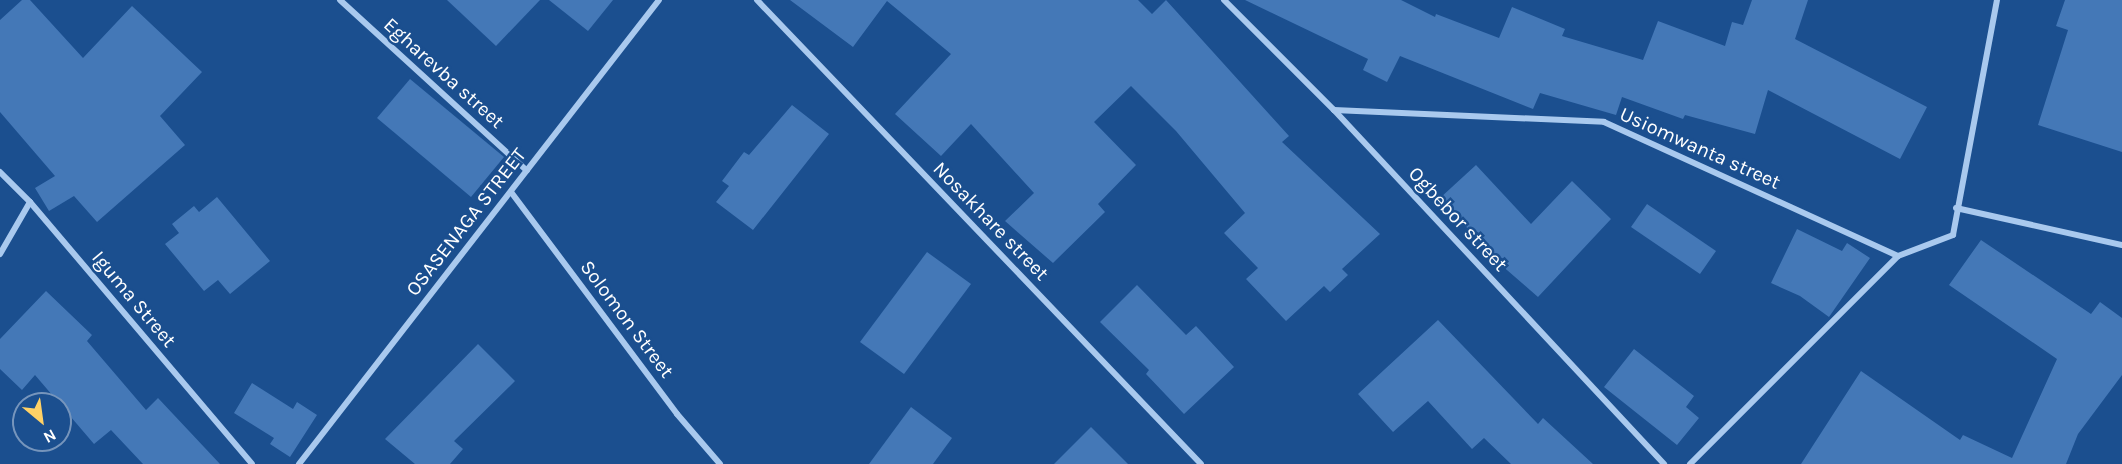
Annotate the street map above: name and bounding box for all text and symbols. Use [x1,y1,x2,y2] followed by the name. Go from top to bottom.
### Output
[379,13,509,133] street label: Egharevba street
[1616,102,1784,194] street label: Usiomwanta street
[401,143,531,301] street label: OSASENAGA STREET
[928,157,1054,285] street label: Nosakhare street
[1403,162,1513,276] street label: Ogbebor street
[87,246,181,352] street label: Iguma Street
[575,256,679,382] street label: Solomon Street
[12,392,72,452] north arrow
[40,425,60,448] text: N

